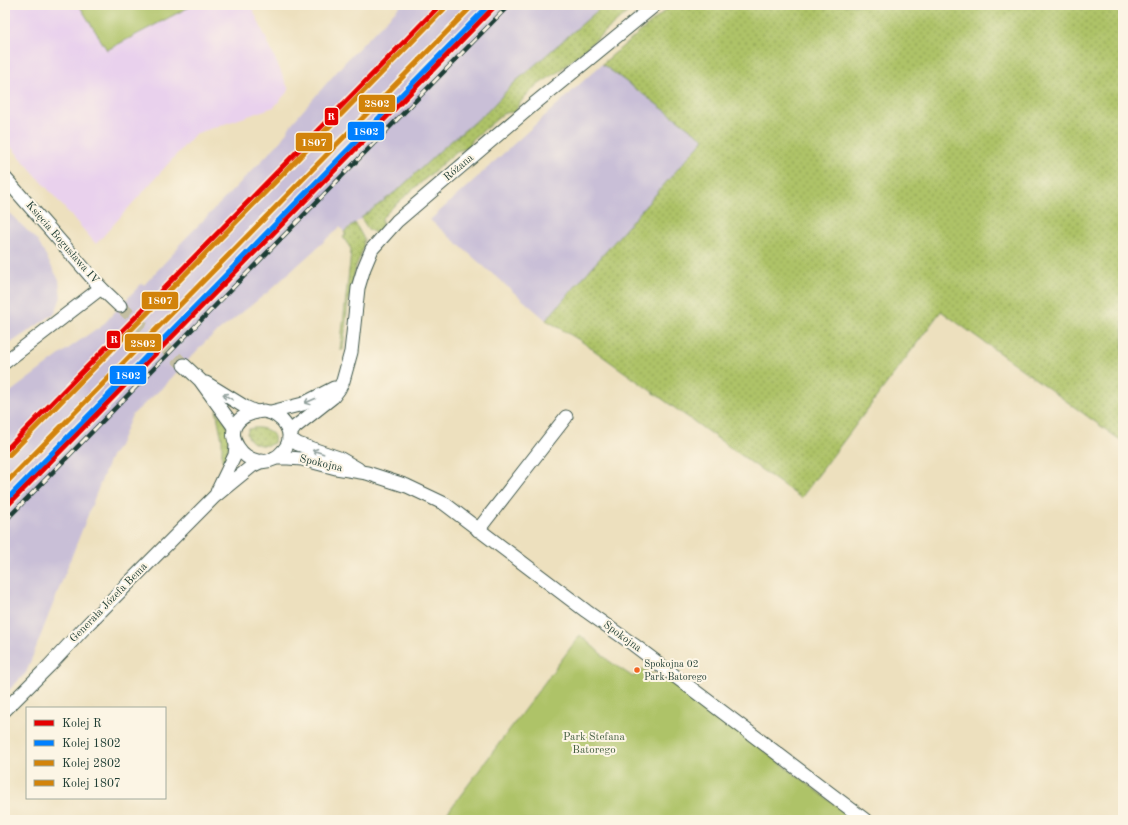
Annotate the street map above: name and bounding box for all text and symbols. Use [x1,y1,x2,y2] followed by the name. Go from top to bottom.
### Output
[358,94,396,113] line badge: 2802
[364,99,390,110] text: 2802
[324,107,339,126] line badge: R
[327,112,335,123] text: R
[347,121,385,141] line badge: 1802
[353,127,379,138] text: 1802
[295,132,333,152] line badge: 1807
[301,138,327,149] text: 1807
[442,152,476,183] street label: Różana
[23,200,101,287] street label: Księcia Bogusława IV
[141,291,179,310] line badge: 1807
[147,296,173,307] text: 1807
[106,330,121,349] line badge: R
[124,333,162,352] line badge: 2802
[110,335,118,346] text: R
[130,339,156,350] text: 2802
[109,365,147,385] line badge: 1802
[115,371,141,382] text: 1802
[222,392,234,400] one-way arrow
[305,398,317,405] one-way arrow
[312,448,325,455] one-way arrow
[298,454,344,474] street label: Spokojna
[68,561,150,645] street label: Generała Józefa Bema
[601,620,644,655] street label: Spokojna
[644,659,707,682] place label: Spokojna 02 Park Batorego
[632,665,642,675] marker: Spokojna 02 Park Batorego
[26,707,166,799] legend
[62,718,102,730] text: Kolej R
[563,732,626,756] park label: Park Stefana Batorego
[62,738,121,750] text: Kolej 1802
[62,758,121,770] text: Kolej 2802
[62,778,121,790] text: Kolej 1807

